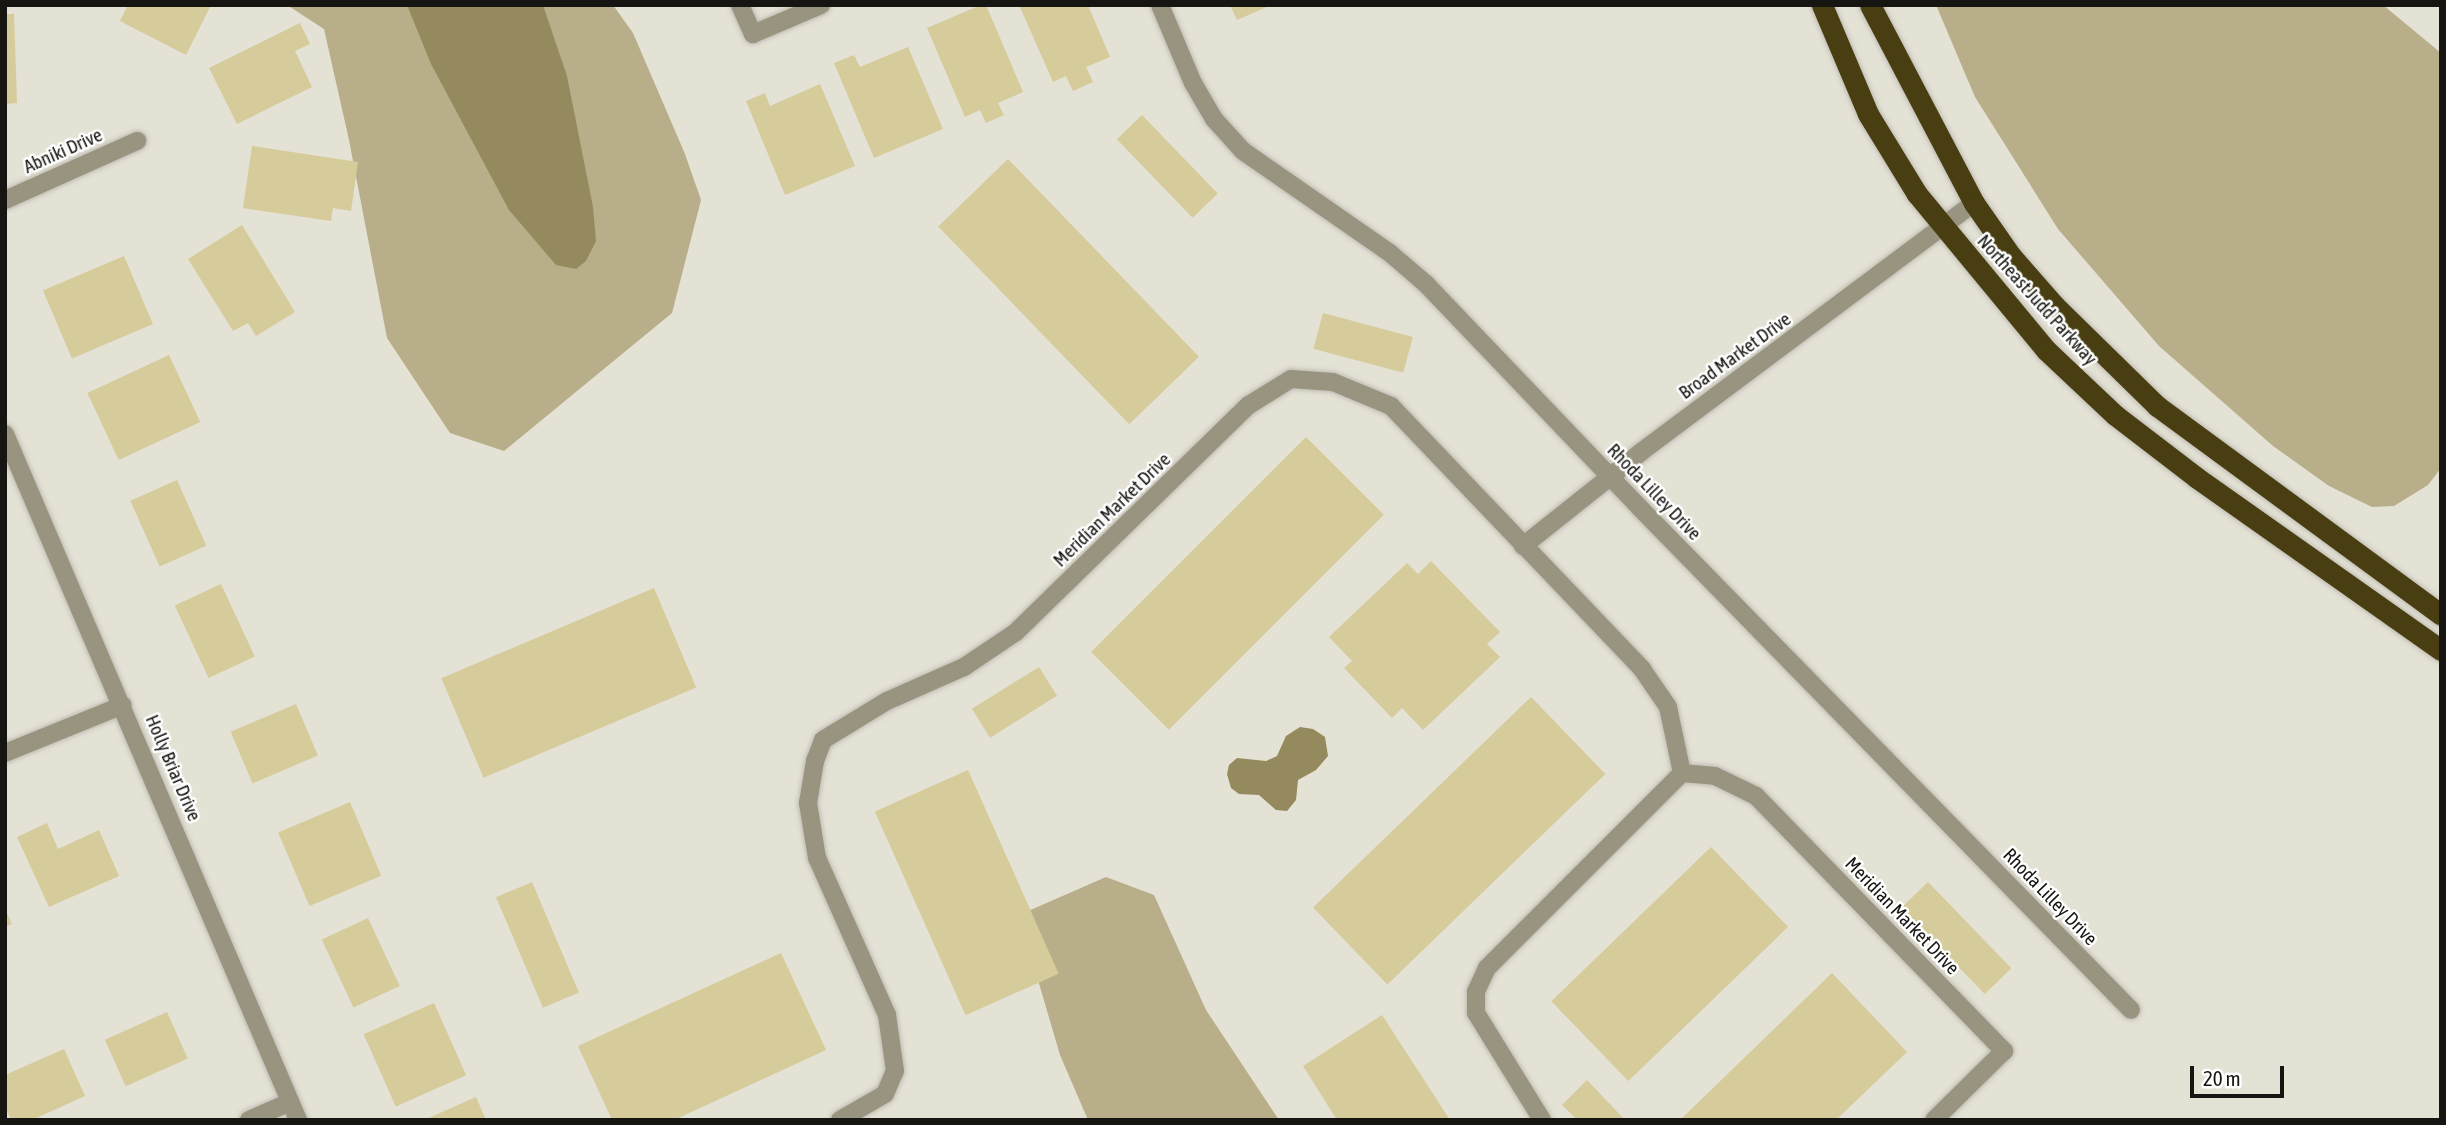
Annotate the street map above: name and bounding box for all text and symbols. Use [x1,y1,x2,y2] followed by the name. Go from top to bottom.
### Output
[20,124,106,178] street label: Abniki Drive
[1972,230,2102,370] street label: Northeast Judd Parkway
[1675,308,1795,404] street label: Broad Market Drive
[1602,439,1706,545] street label: Rhoda Lilley Drive
[1049,448,1175,572] street label: Meridian Market Drive
[140,711,206,825] street label: Holly Briar Drive
[1998,844,2102,950] street label: Rhoda Lilley Drive
[1840,853,1964,979] street label: Meridian Market Drive
[2194,1052,2288,1096] scale bar
[2203,1066,2241,1090] text: 20 m

